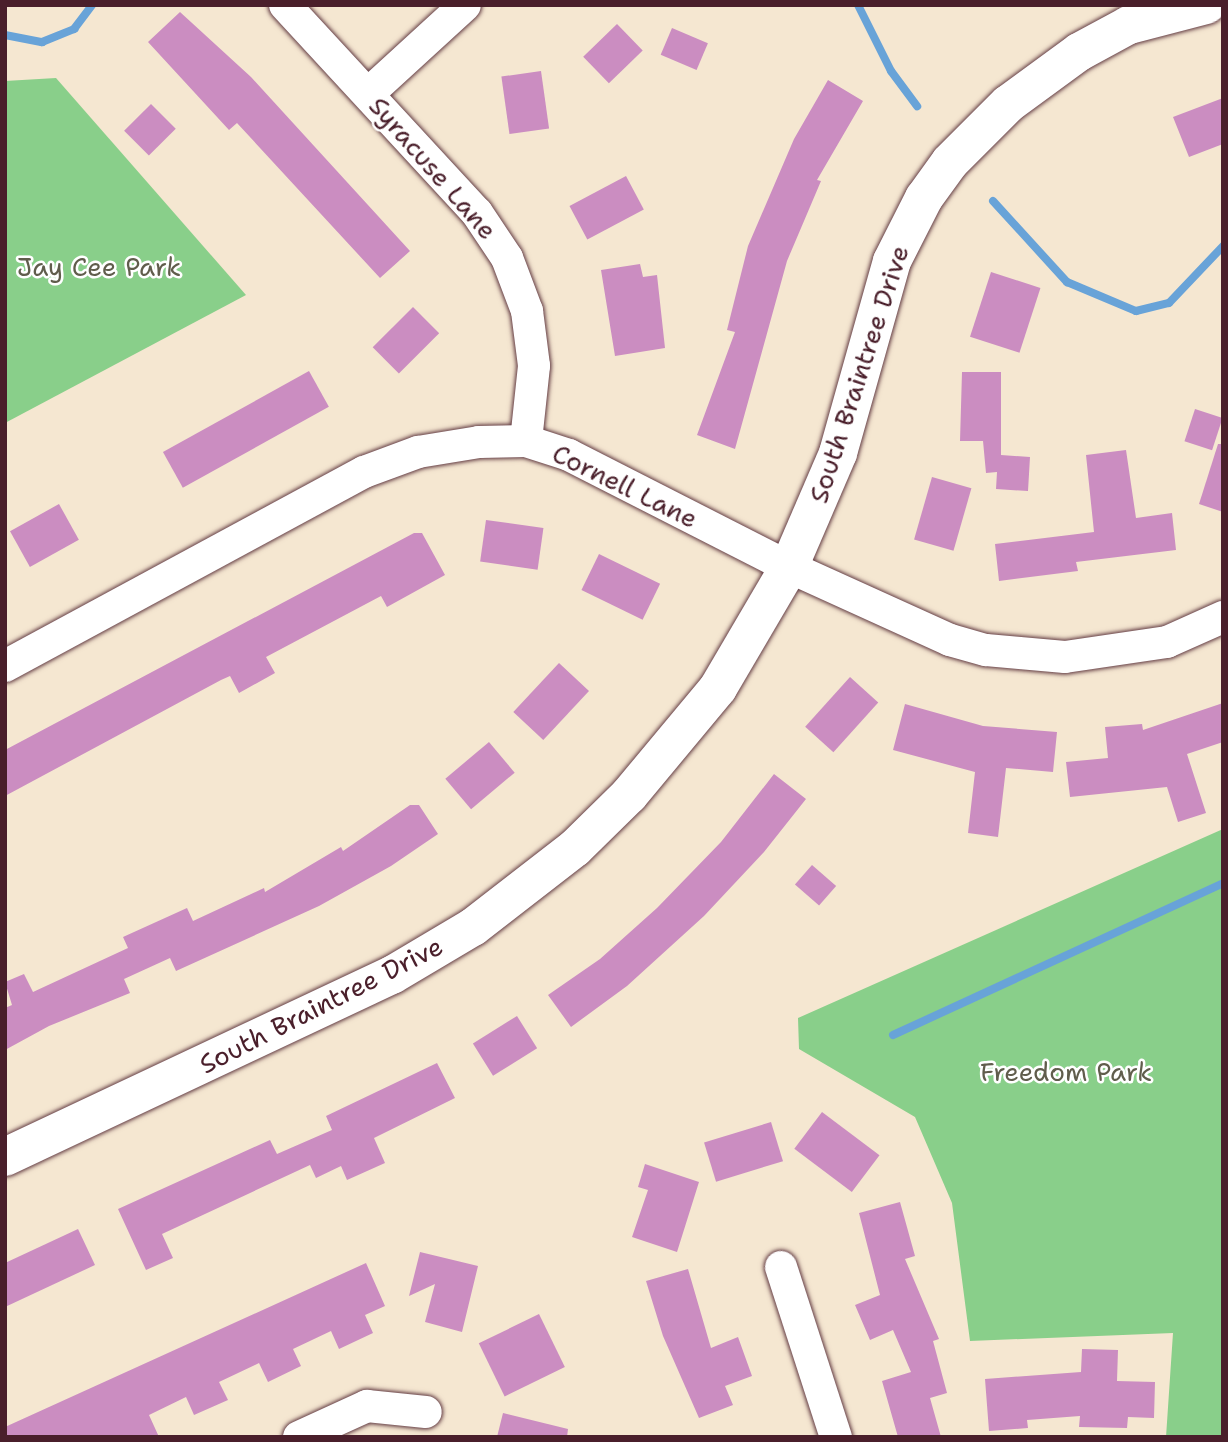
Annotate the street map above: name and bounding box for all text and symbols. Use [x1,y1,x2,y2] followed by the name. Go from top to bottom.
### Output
[363,90,503,246] street label: Syracuse Lane
[803,241,915,507] street label: South Braintree Drive
[17,251,181,283] park label: Jay Cee Park
[547,437,703,535] street label: Cornell Lane
[194,930,448,1080] street label: South Braintree Drive
[980,1056,1152,1088] park label: Freedom Park

